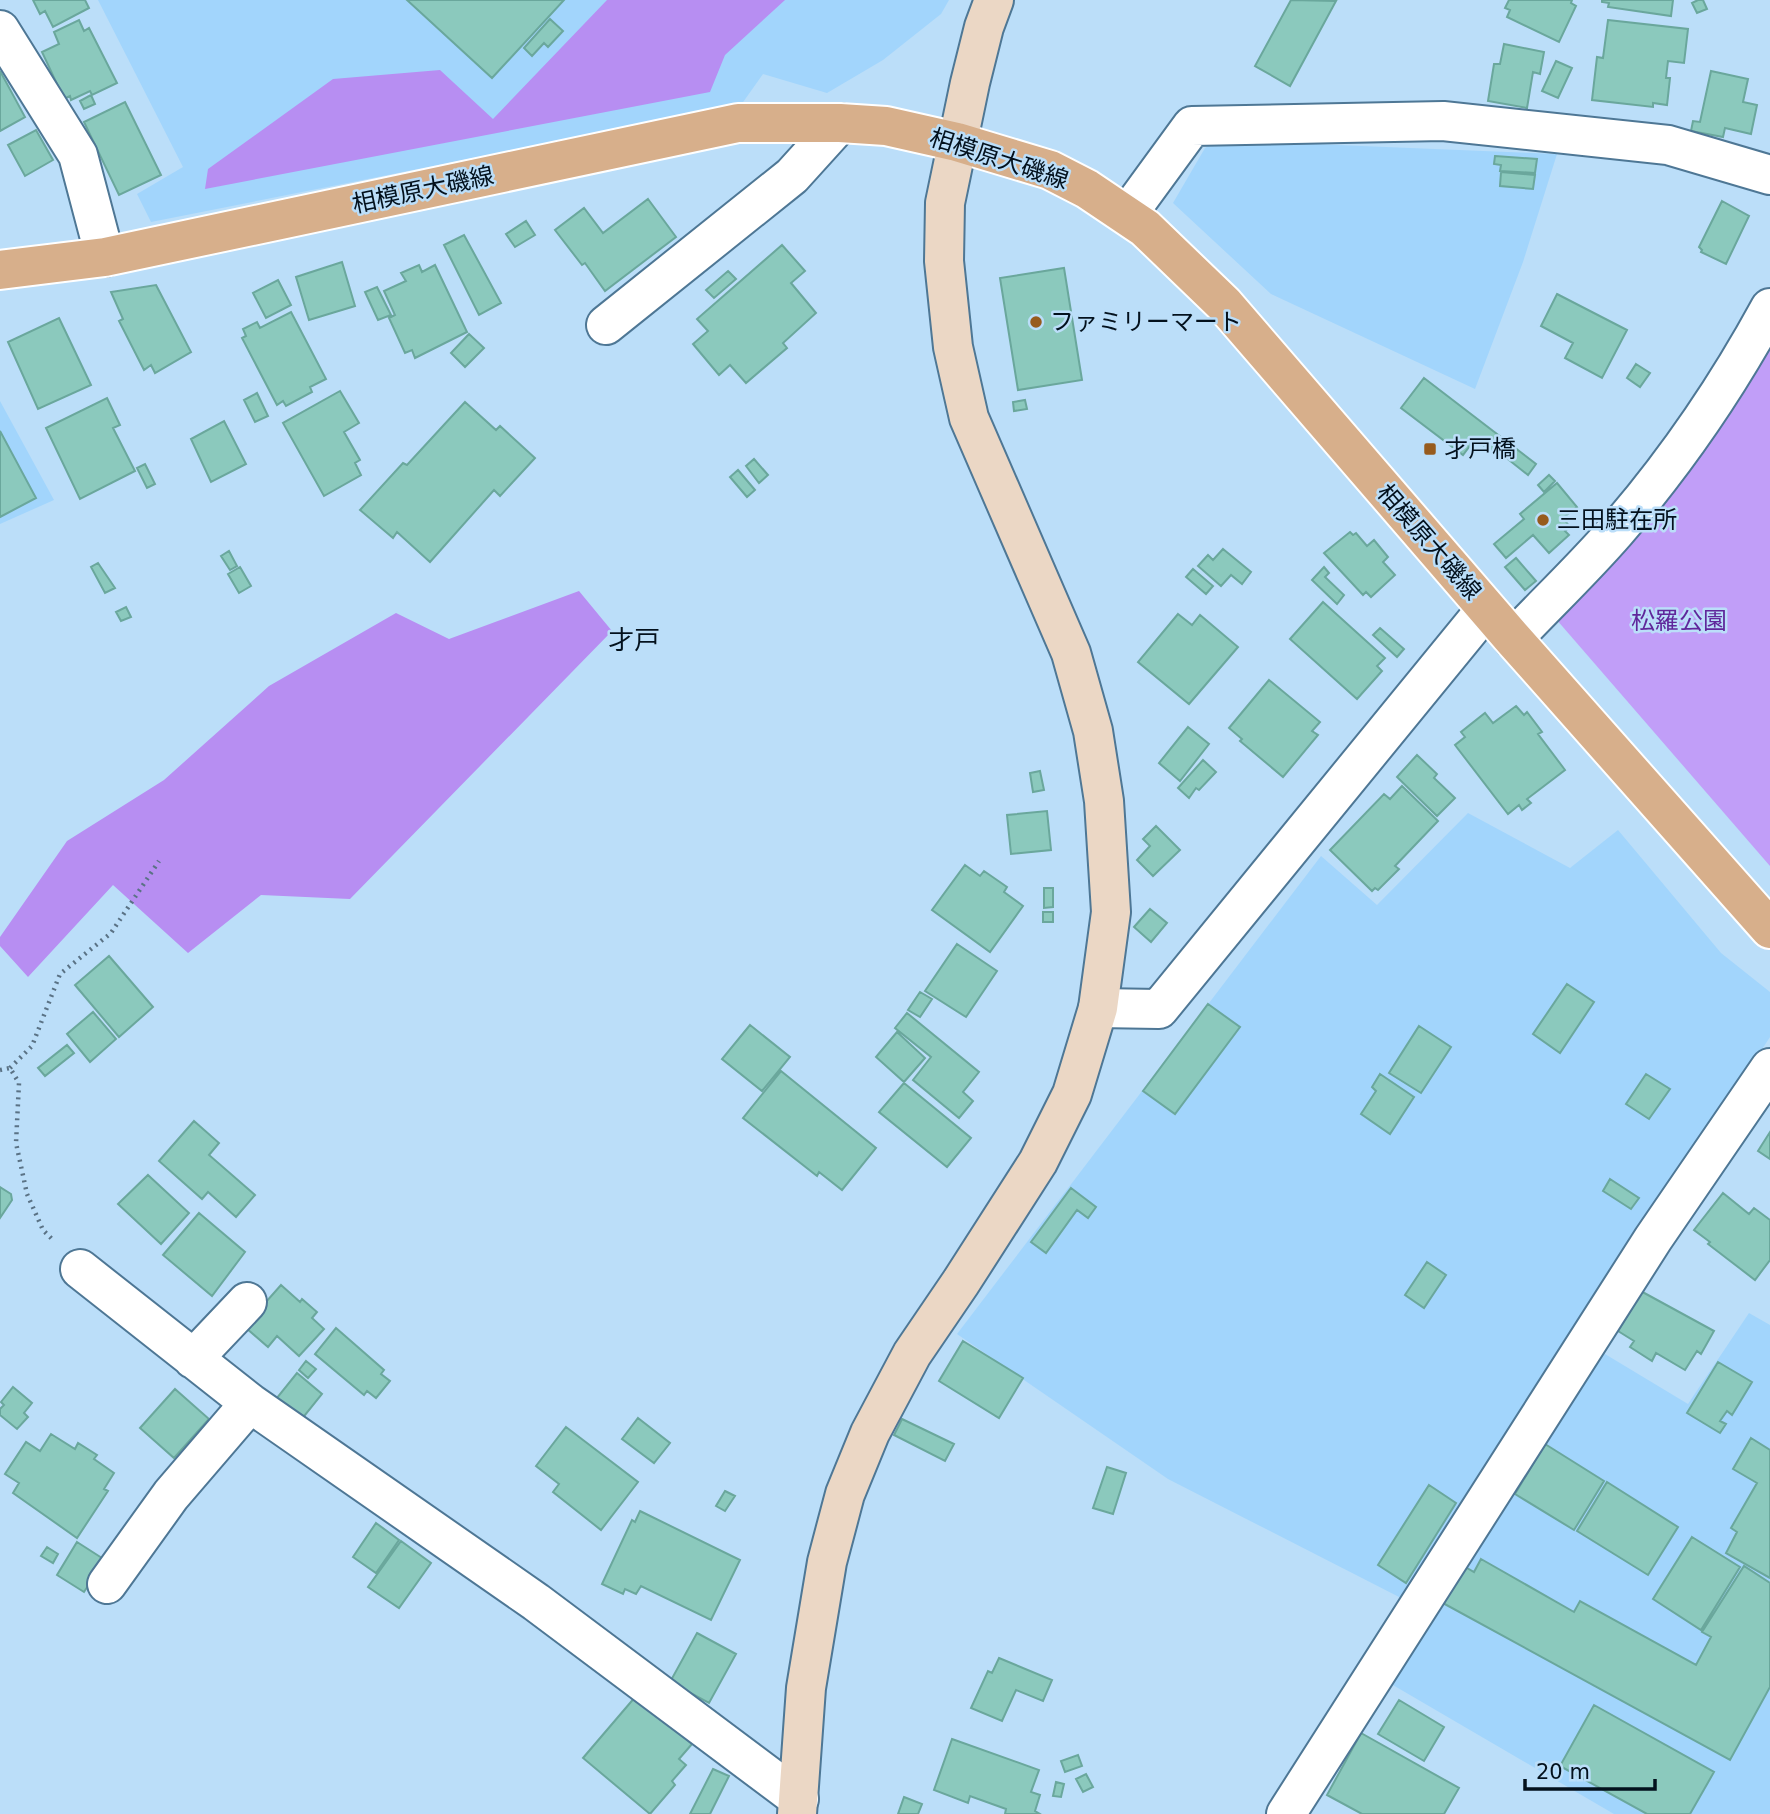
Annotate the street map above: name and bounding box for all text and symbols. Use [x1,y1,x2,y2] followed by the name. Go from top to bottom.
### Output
[926,123,1072,195] street label: 相模原大磯線
[350,161,496,219] street label: 相模原大磯線
[1050,308,1242,336] place label: ファミリーマート
[1028,314,1044,330] marker: ファミリーマート
[1444,435,1516,463] place label: 才戸橋
[1422,441,1438,457] marker: 才戸橋
[1371,478,1487,606] street label: 相模原大磯線
[1557,506,1677,534] place label: 三田駐在所
[1535,512,1551,528] marker: 三田駐在所
[1631,607,1727,635] park label: 松羅公園
[608,625,660,655] district label: 才戸
[1525,1748,1654,1792] scale bar
[1536,1760,1590,1784] text: 20 m

